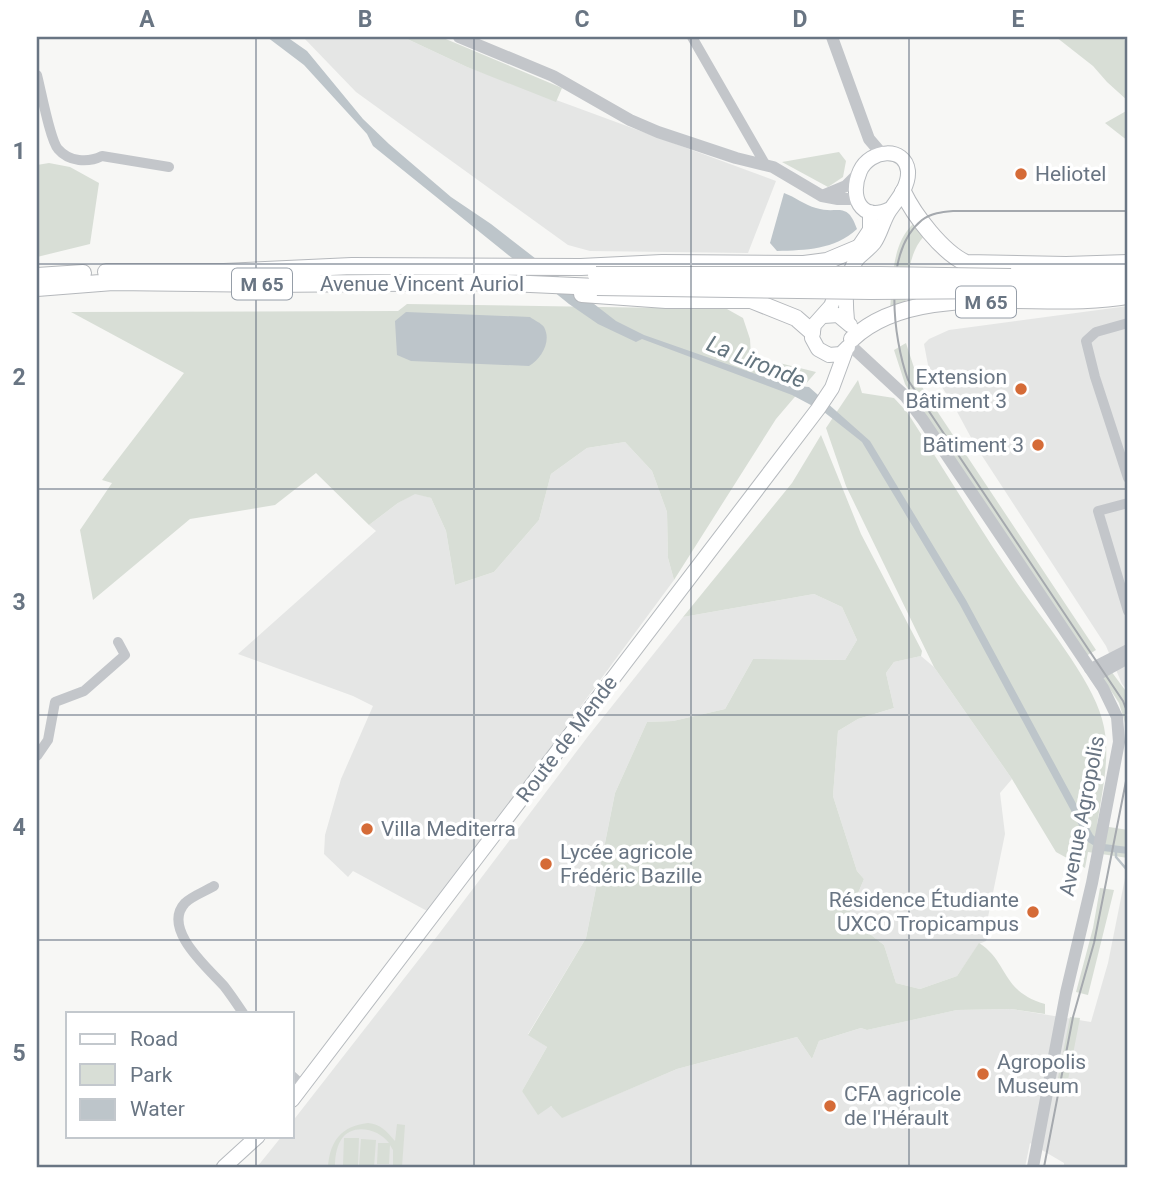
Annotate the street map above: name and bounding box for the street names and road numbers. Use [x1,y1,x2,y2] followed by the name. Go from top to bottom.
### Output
[232,268,292,300] road number: M 65
[320,272,524,296] street label: Avenue Vincent Auriol
[956,286,1016,318] road number: M 65
[512,671,622,807] street label: Route de Mende
[1055,734,1109,898] street label: Avenue Agropolis

